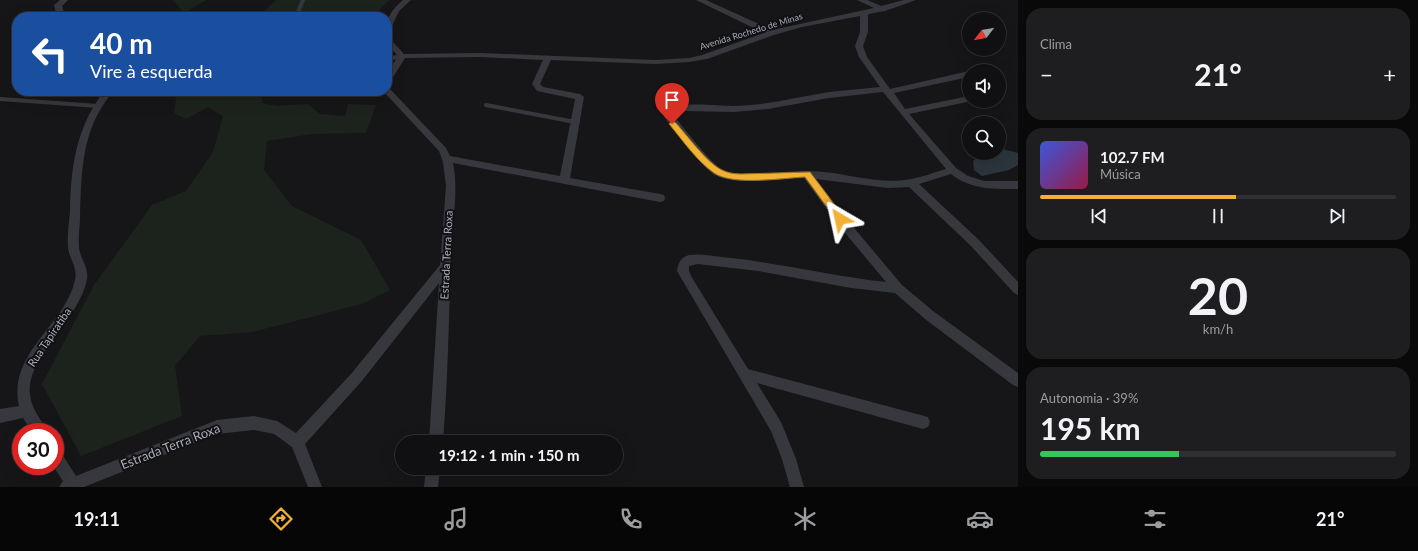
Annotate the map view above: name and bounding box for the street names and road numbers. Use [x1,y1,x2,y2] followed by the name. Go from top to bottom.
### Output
[698,10,804,52] street label: Avenida Rochedo de Minas
[437,210,455,300] street label: Estrada Terra Roxa
[25,305,73,369] street label: Rua Tapiratiba
[118,420,222,472] street label: Estrada Terra Roxa

